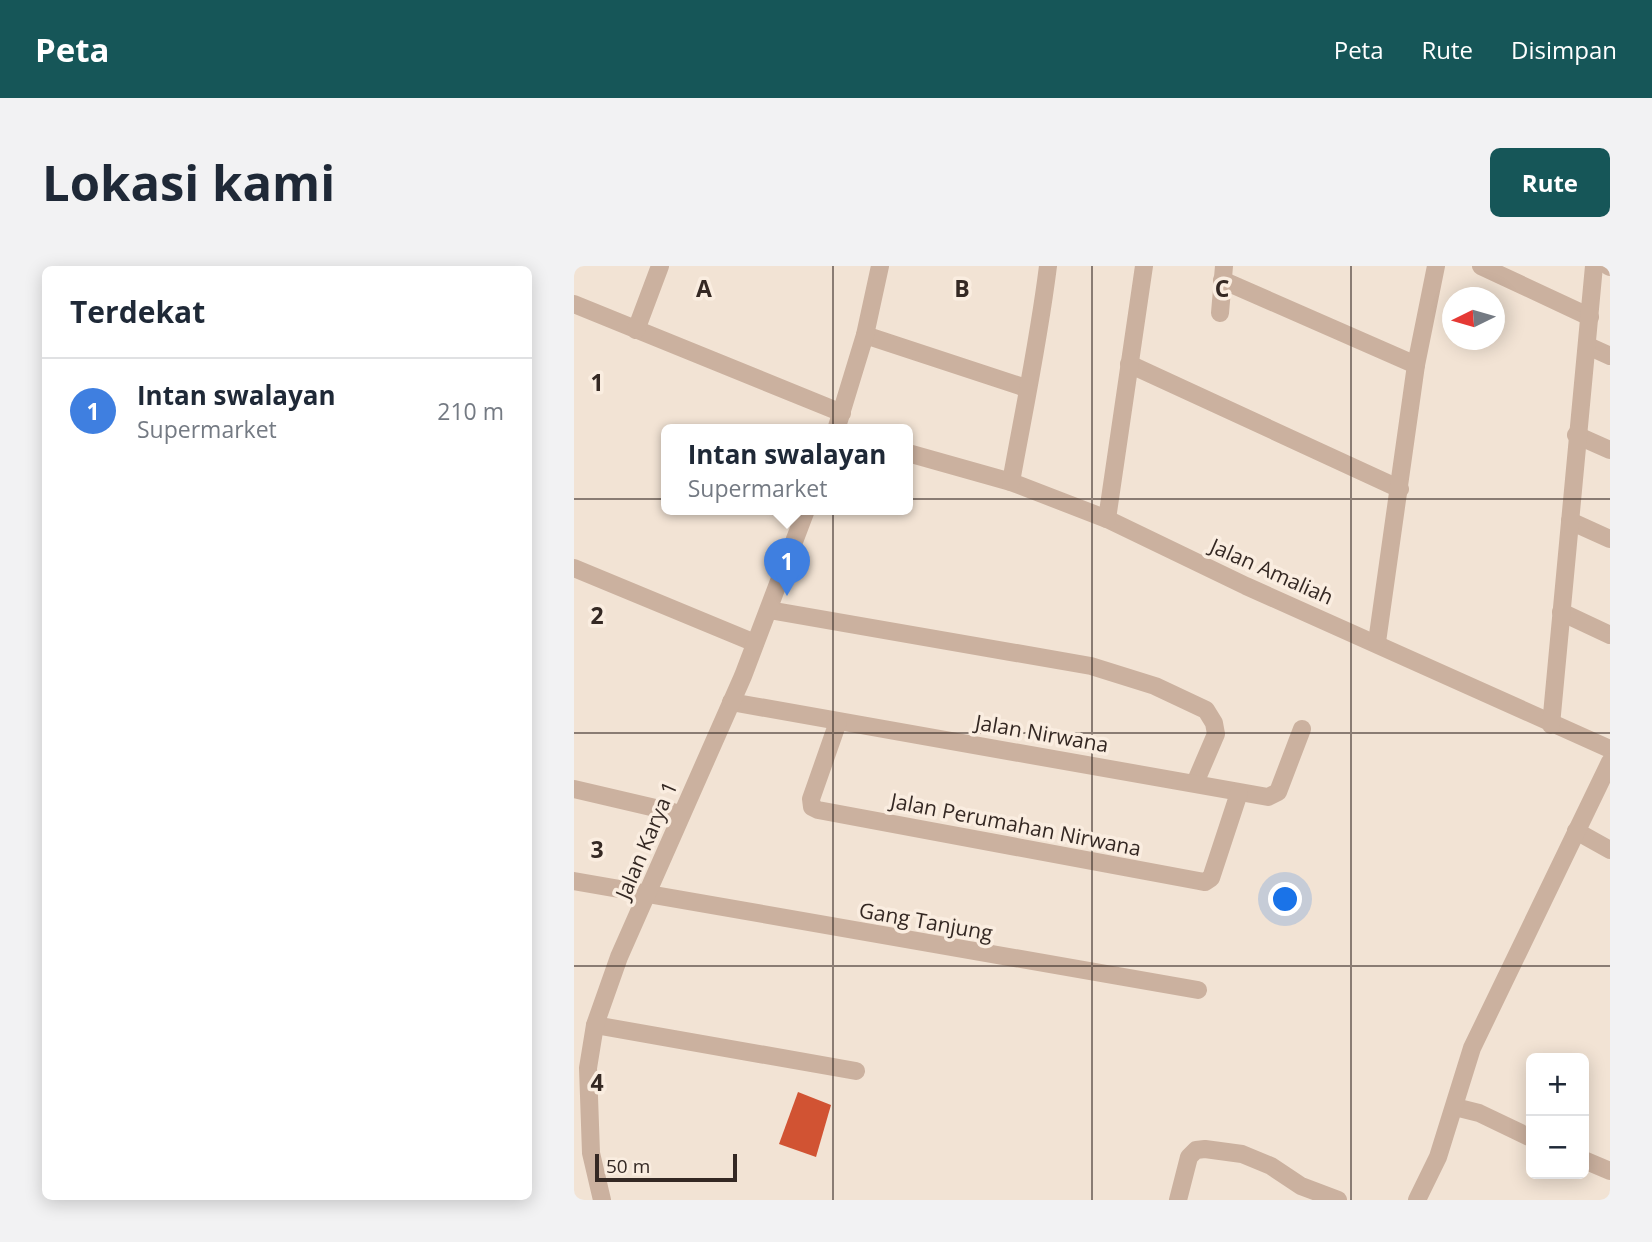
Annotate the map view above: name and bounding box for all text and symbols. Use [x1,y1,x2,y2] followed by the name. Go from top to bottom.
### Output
[35,27,109,72] text: Peta
[1334,33,1384,66] text: Peta
[1422,33,1473,66] text: Rute
[1511,33,1617,66] text: Disimpan
[1490,148,1610,217] button: Rute
[42,149,335,215] text: Lokasi kami
[696,272,712,304] text: A
[954,272,970,304] text: B
[1215,272,1229,304] text: C
[1442,287,1505,350] north arrow
[70,291,205,332] text: Terdekat
[590,366,604,398] text: 1
[137,377,336,413] text: Intan swalayan
[86,395,100,427] text: 1
[437,395,504,427] text: 210 m
[137,413,277,445] text: Supermarket
[661,424,913,515] popup
[688,436,886,472] text: Intan swalayan
[688,472,827,504] text: Supermarket
[1204,531,1338,611] street label: Jalan Amaliah
[764,538,810,596] pin: 1
[590,599,604,631] text: 2
[971,707,1111,758] street label: Jalan Nirwana
[608,777,683,905] street label: Jalan Karya 1
[886,786,1144,862] street label: Jalan Perumahan Nirwana
[590,833,604,865] text: 3
[1268,882,1302,916] your location
[857,895,995,947] street label: Gang Tanjung
[1526,1053,1589,1179] map controls
[1526,1053,1589,1116] button: +
[590,1066,604,1098] text: 4
[1526,1116,1589,1179] button: −
[595,1151,737,1183] scale bar
[606,1153,650,1179] text: 50 m

